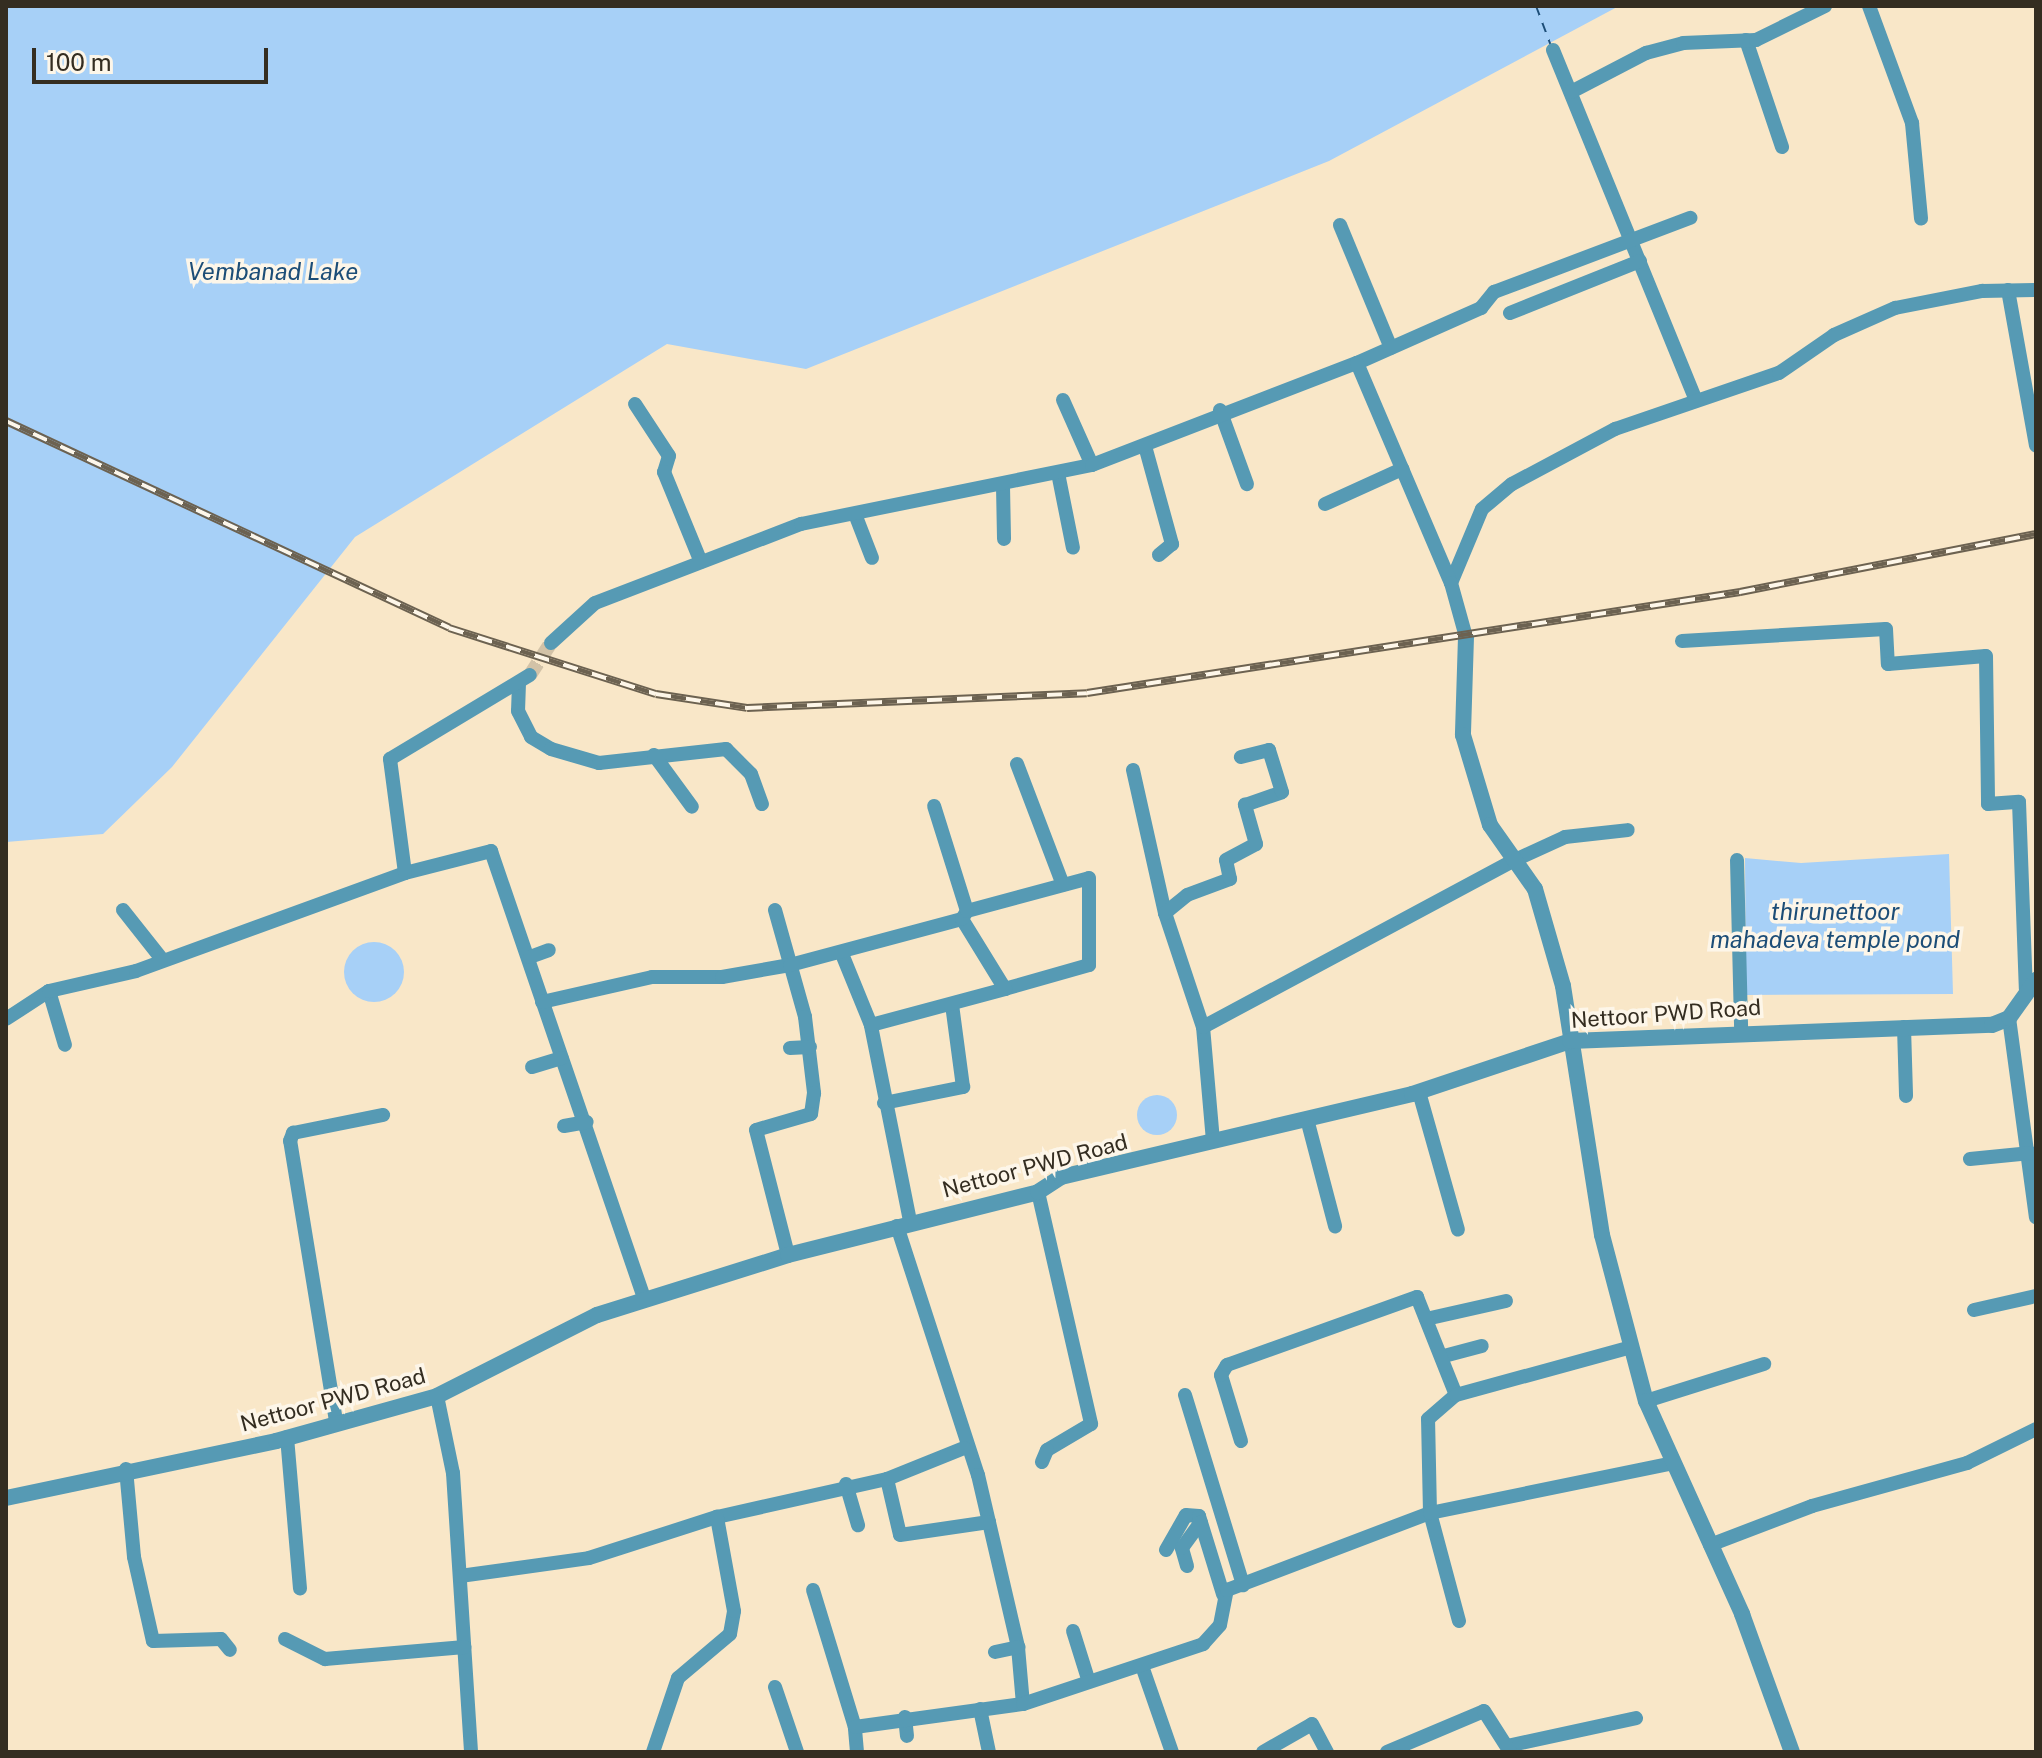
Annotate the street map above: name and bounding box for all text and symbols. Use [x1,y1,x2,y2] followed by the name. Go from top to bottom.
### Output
[36,32,272,82] scale bar
[46,48,112,76] text: 100 m
[188,258,358,286] water label: Vembanad Lake
[1710,898,1960,954] water label: thirunettoor mahadeva temple pond
[1570,994,1762,1034] street label: Nettoor PWD Road
[940,1129,1130,1203] street label: Nettoor PWD Road
[238,1363,428,1437] street label: Nettoor PWD Road

